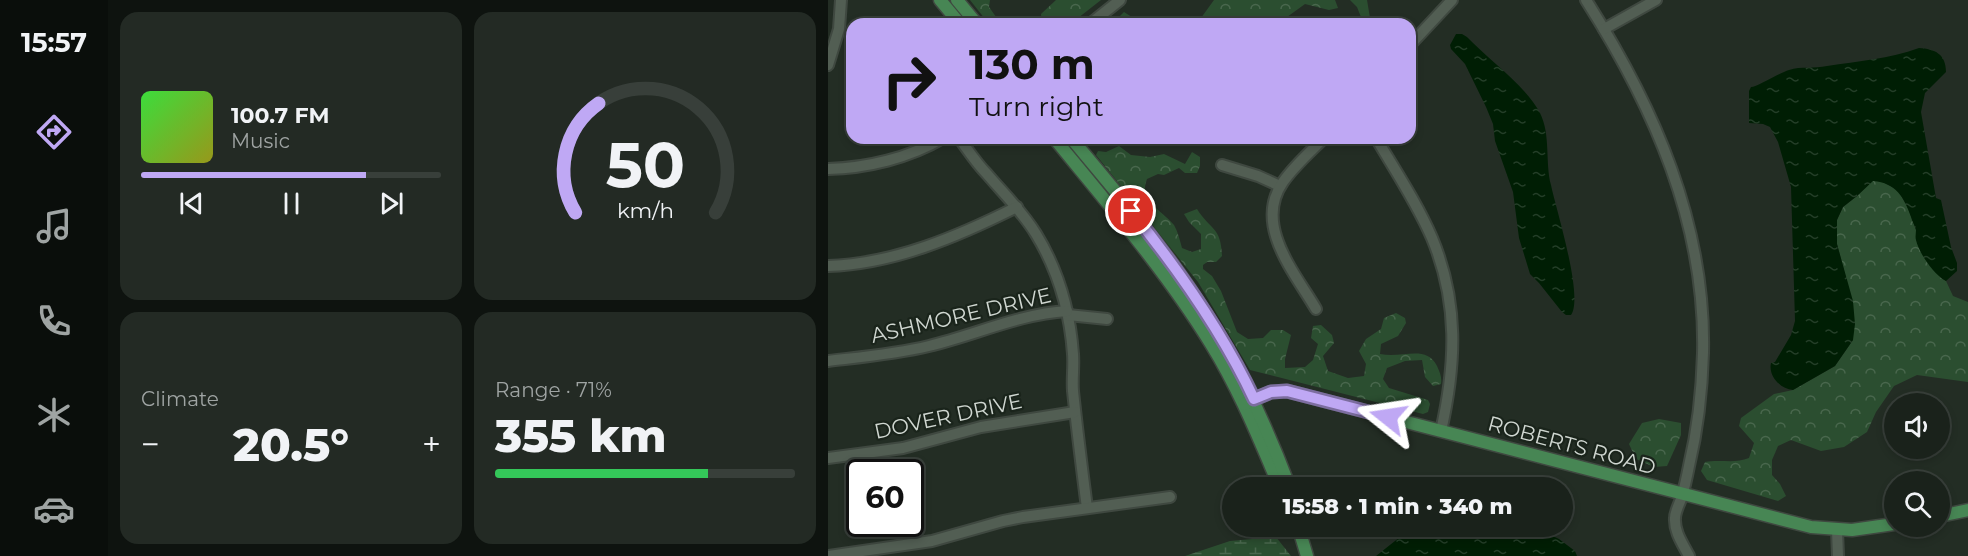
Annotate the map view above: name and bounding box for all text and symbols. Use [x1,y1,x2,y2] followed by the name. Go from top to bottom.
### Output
[21,26,87,59] text: 15:57
[969,38,1095,90] text: 130 m
[870,42,948,120] icon: right
[969,90,1104,123] text: Turn right
[231,102,330,129] text: 100.7 FM
[33,111,75,153] icon: directions
[605,127,685,203] text: 50
[231,129,290,153] text: Music
[1105,185,1156,236] pin
[175,187,208,220] icon: previous
[275,187,308,220] icon: pause
[375,187,408,220] icon: next
[1114,194,1147,227] icon: arrive
[616,197,674,223] text: km/h
[33,205,75,247] icon: music
[868,282,1054,348] street label: ASHMORE DRIVE
[33,300,75,342] icon: phone
[495,378,612,402] text: Range · 71%
[1356,385,1420,449] position arrow
[141,387,219,411] text: Climate
[872,388,1024,444] street label: DOVER DRIVE
[1884,393,1950,537] map controls
[1884,393,1950,459] button: sound
[33,394,75,436] icon: climate
[495,408,667,463] text: 355 km
[1485,411,1659,479] street label: ROBERTS ROAD
[233,417,349,472] text: 20.5°
[141,424,160,464] text: −
[422,424,441,464] text: +
[846,459,924,537] speed limit sign: 60
[1884,471,1950,537] button: search
[33,488,75,530] icon: car
[1282,493,1513,520] text: 15:58 · 1 min · 340 m

